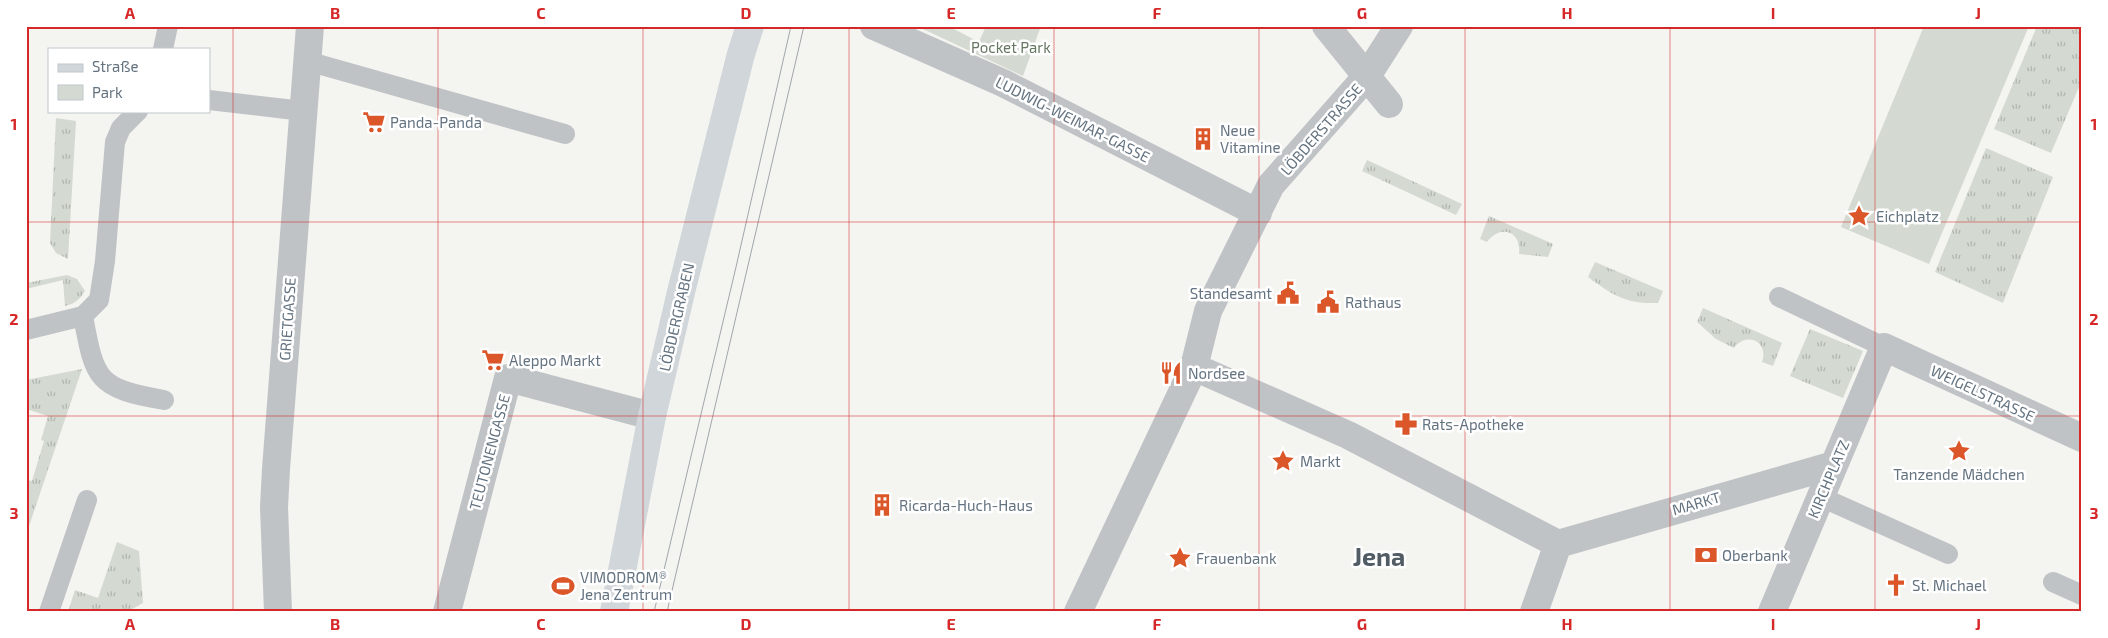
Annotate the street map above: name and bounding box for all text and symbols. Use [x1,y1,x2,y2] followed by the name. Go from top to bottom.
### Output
[125,3,136,22] text: A
[330,3,340,22] text: B
[536,3,546,22] text: C
[741,3,752,22] text: D
[946,3,956,22] text: E
[1153,3,1162,22] text: F
[1357,3,1367,22] text: G
[1561,3,1573,22] text: H
[1771,3,1775,22] text: I
[1975,3,1981,22] text: J
[971,38,1051,56] park label: Pocket Park
[48,48,210,112] legend
[92,57,138,75] text: Straße
[993,72,1153,166] street label: LUDWIG-WEIMAR-GASSE
[1276,80,1366,178] street label: LÖBDERSTRASSE
[92,83,123,101] text: Park
[361,109,387,135] supermarket icon: Panda-Panda
[390,113,482,131] place label: Panda-Panda
[11,114,17,133] text: 1
[2091,114,2097,133] text: 1
[1220,121,1280,156] place label: Neue Vitamine
[1190,126,1216,152] building icon: Neue Vitamine
[1846,203,1872,229] place icon: Eichplatz
[1876,207,1939,225] place label: Eichplatz
[655,261,697,373] street label: LÖBDERGRABEN
[275,277,299,361] street label: GRIETGASSE
[1275,280,1301,306] public building icon: Standesamt
[1190,284,1272,302] place label: Standesamt
[1315,289,1341,315] public building icon: Rathaus
[1345,293,1401,311] place label: Rathaus
[9,309,19,328] text: 2
[2089,309,2099,328] text: 2
[480,347,506,373] supermarket icon: Aleppo Markt
[509,351,601,369] place label: Aleppo Markt
[1158,360,1184,386] restaurant icon: Nordsee
[1928,361,2038,425] street label: WEIGELSTRASSE
[1188,364,1245,382] place label: Nordsee
[465,392,513,512] street label: TEUTONENGASSE
[1393,411,1419,437] pharmacy icon: Rats-Apotheke
[1422,415,1524,433] place label: Rats-Apotheke
[1804,437,1852,521] street label: KIRCHPLATZ
[1946,438,1972,464] place icon: Tanzende Mädchen
[1270,448,1296,474] place icon: Markt
[1300,452,1341,470] place label: Markt
[1893,465,2025,483] place label: Tanzende Mädchen
[1670,487,1722,518] street label: MARKT
[869,492,895,518] building icon: Ricarda-Huch-Haus
[899,496,1033,514] place label: Ricarda-Huch-Haus
[9,503,19,522] text: 3
[2089,503,2099,522] text: 3
[1353,541,1405,571] district label: Jena
[1693,542,1719,568] bank icon: Oberbank
[1167,545,1193,571] place icon: Frauenbank
[1722,546,1788,564] place label: Oberbank
[1196,549,1277,567] place label: Frauenbank
[580,568,672,603] place label: VIMODROM® Jena Zentrum
[1883,572,1909,598] church icon: St. Michael
[550,573,576,599] sports icon: VIMODROM® Jena Zentrum
[1912,576,1987,594] place label: St. Michael
[125,614,136,633] text: A
[330,614,340,633] text: B
[536,614,546,633] text: C
[741,614,752,633] text: D
[946,614,956,633] text: E
[1153,614,1162,633] text: F
[1357,614,1367,633] text: G
[1561,614,1573,633] text: H
[1771,614,1775,633] text: I
[1975,614,1981,633] text: J

